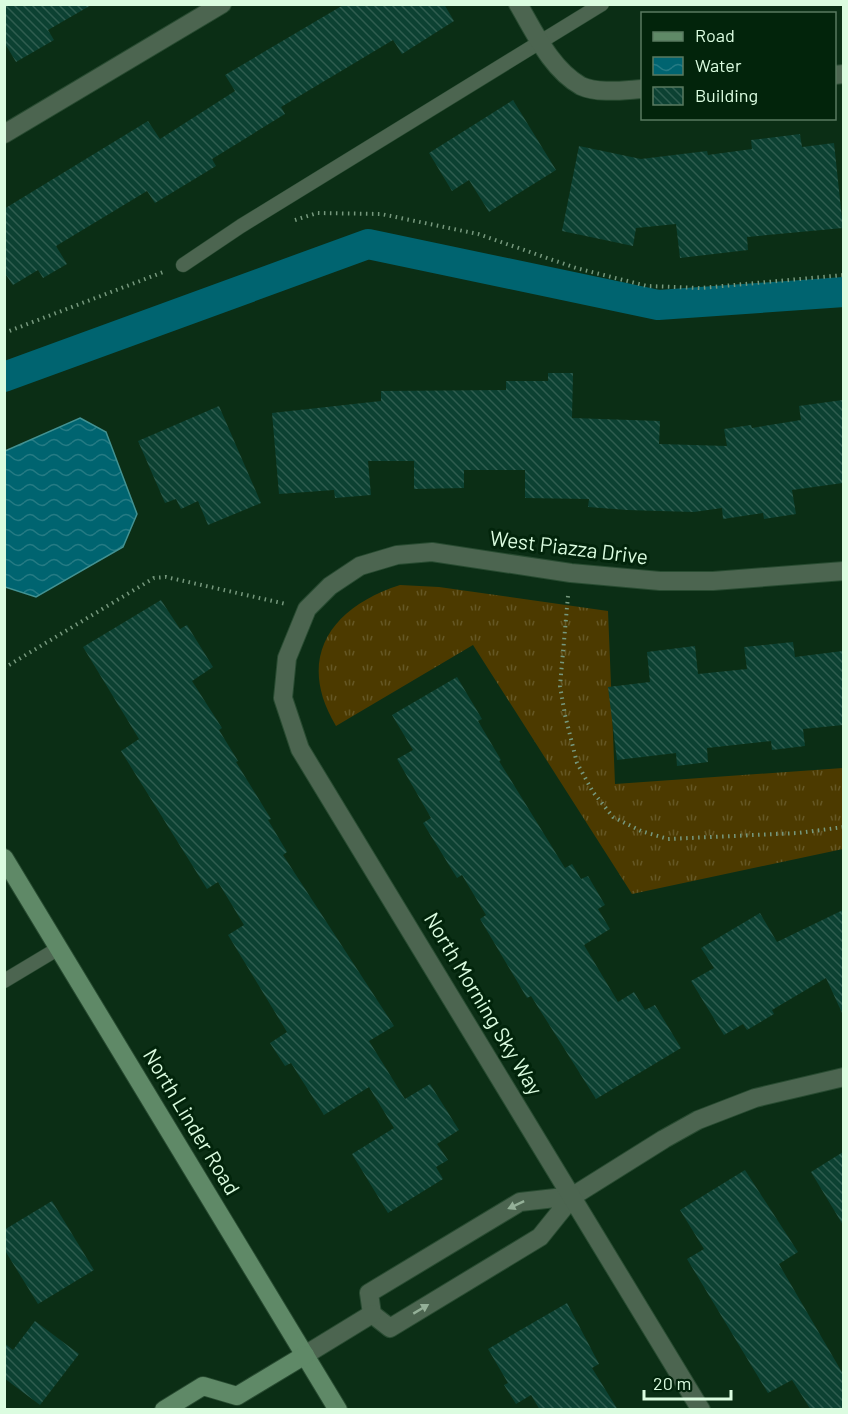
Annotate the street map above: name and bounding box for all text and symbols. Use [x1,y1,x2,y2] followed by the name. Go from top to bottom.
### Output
[641,12,836,120] legend
[695,24,735,46] text: Road
[695,54,742,76] text: Water
[695,84,758,106] text: Building
[489,524,650,569] street label: West Piazza Drive
[420,907,549,1099] street label: North Morning Sky Way
[139,1044,246,1199] street label: North Linder Road
[508,1201,525,1210] one-way arrow
[413,1304,429,1315] one-way arrow
[644,1363,731,1401] scale bar
[653,1372,691,1394] text: 20 m

